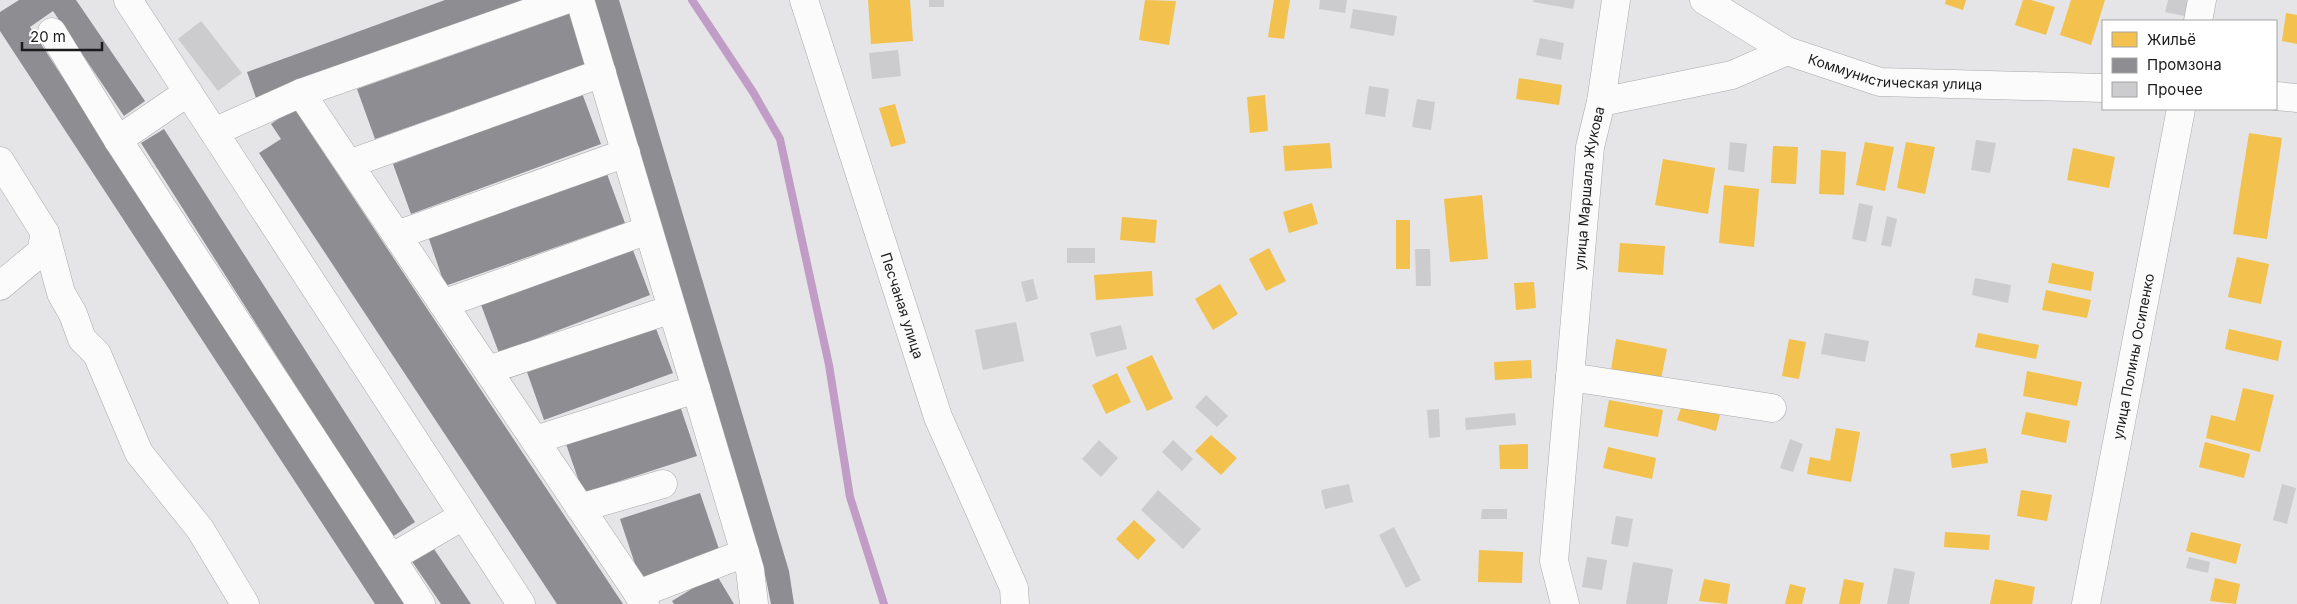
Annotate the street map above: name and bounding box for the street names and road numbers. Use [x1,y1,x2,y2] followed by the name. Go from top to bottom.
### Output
[1806,50,1983,93] street label: Коммунистическая улица
[1570,105,1608,271] street label: улица Маршала Жукова
[878,250,928,361] street label: Песчаная улица
[2109,272,2157,441] street label: улица Полины Осипенко

